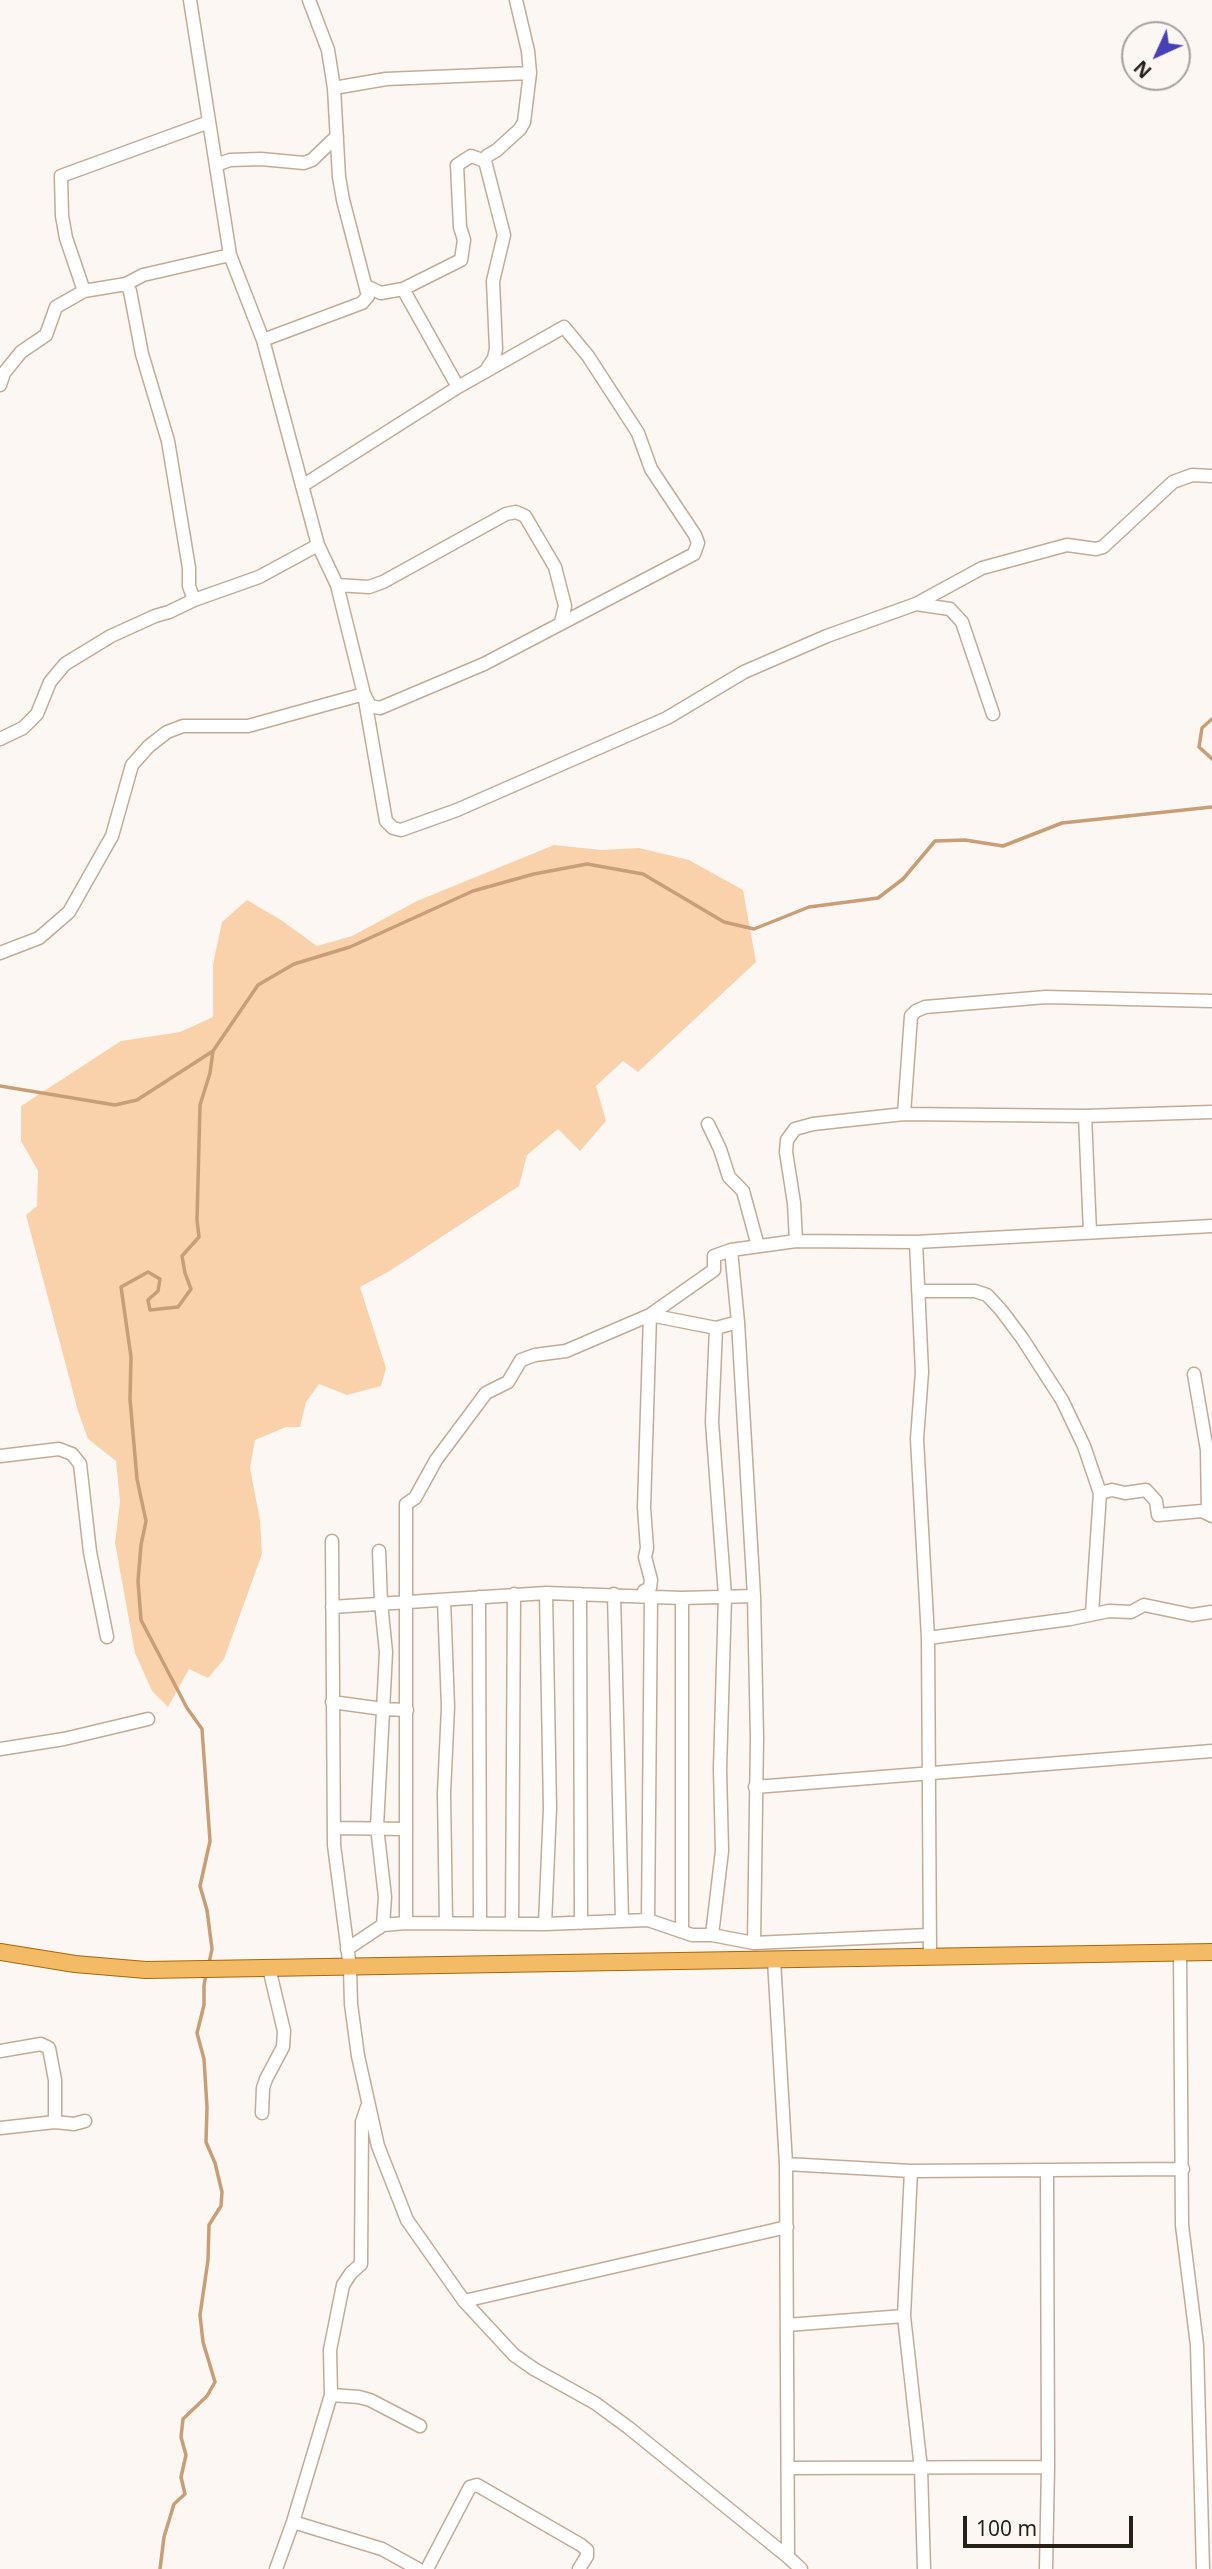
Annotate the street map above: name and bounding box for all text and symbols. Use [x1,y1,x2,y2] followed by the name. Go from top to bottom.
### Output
[1121,21,1191,91] north arrow
[1128,55,1157,84] text: N
[967,2502,1137,2546] scale bar
[976,2514,1037,2542] text: 100 m

